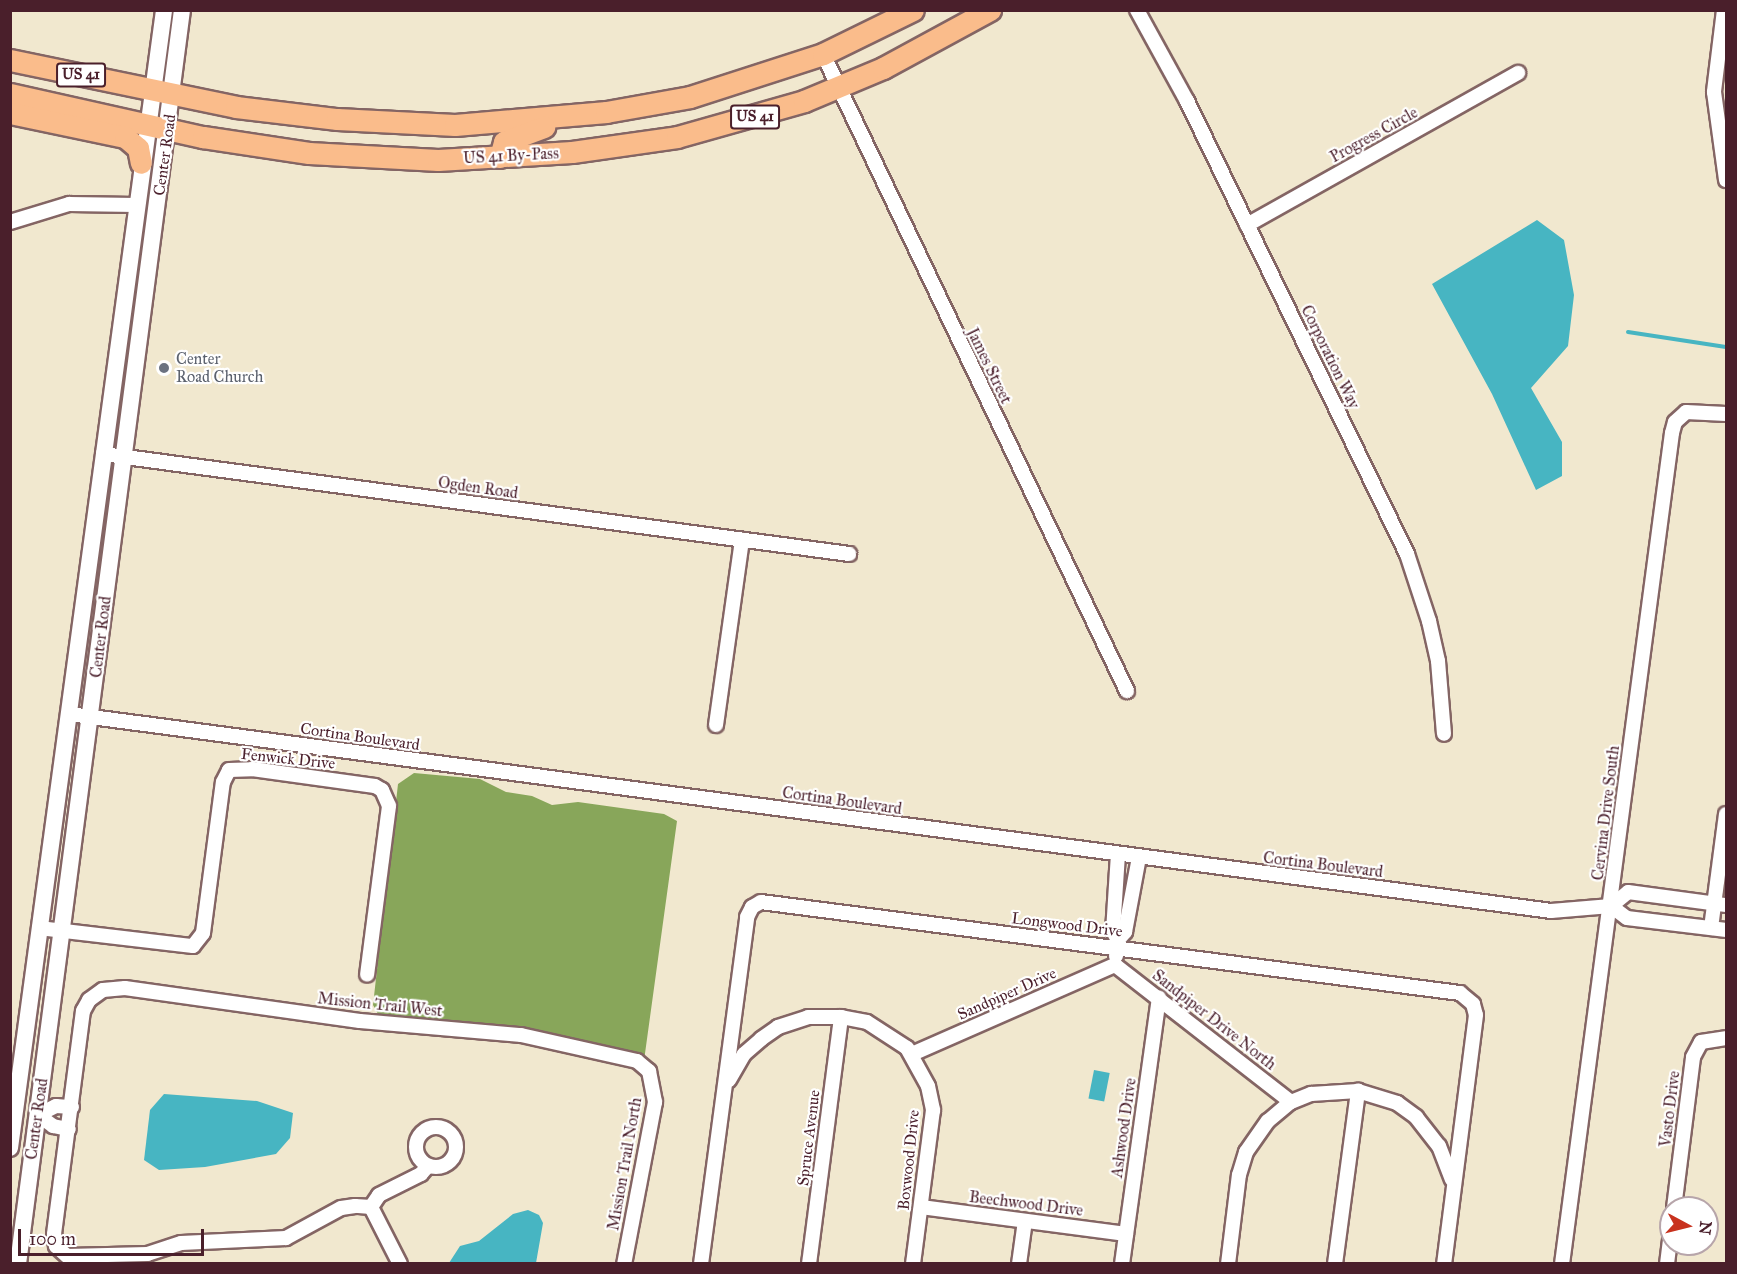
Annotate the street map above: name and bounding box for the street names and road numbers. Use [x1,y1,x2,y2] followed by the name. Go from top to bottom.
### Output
[56,63,106,87] road number: US 41
[1327,103,1421,167] street label: Progress Circle
[730,105,780,129] road number: US 41
[150,113,180,197] street label: Center Road
[463,144,559,168] street label: US 41 By-Pass
[1297,302,1363,412] street label: Corporation Way
[962,325,1016,407] street label: James Street
[437,473,519,503] street label: Ogden Road
[86,595,116,679] street label: Center Road
[299,719,421,755] street label: Cortina Boulevard
[1588,744,1624,882] street label: Cervina Drive South
[240,745,336,773] street label: Fenwick Drive
[781,783,903,819] street label: Cortina Boulevard
[1262,848,1384,882] street label: Cortina Boulevard
[1010,909,1124,941] street label: Longwood Drive
[955,964,1059,1024] street label: Sandpiper Drive
[1148,966,1280,1074] street label: Sandpiper Drive North
[317,989,443,1021] street label: Mission Trail West
[1656,1070,1684,1148] street label: Vasto Drive
[22,1077,52,1161] street label: Center Road
[1107,1077,1141,1179] street label: Ashwood Drive
[794,1089,824,1187] street label: Spruce Avenue
[604,1096,646,1232] street label: Mission Trail North
[894,1109,924,1211] street label: Boxwood Drive
[968,1187,1084,1221] street label: Beechwood Drive

